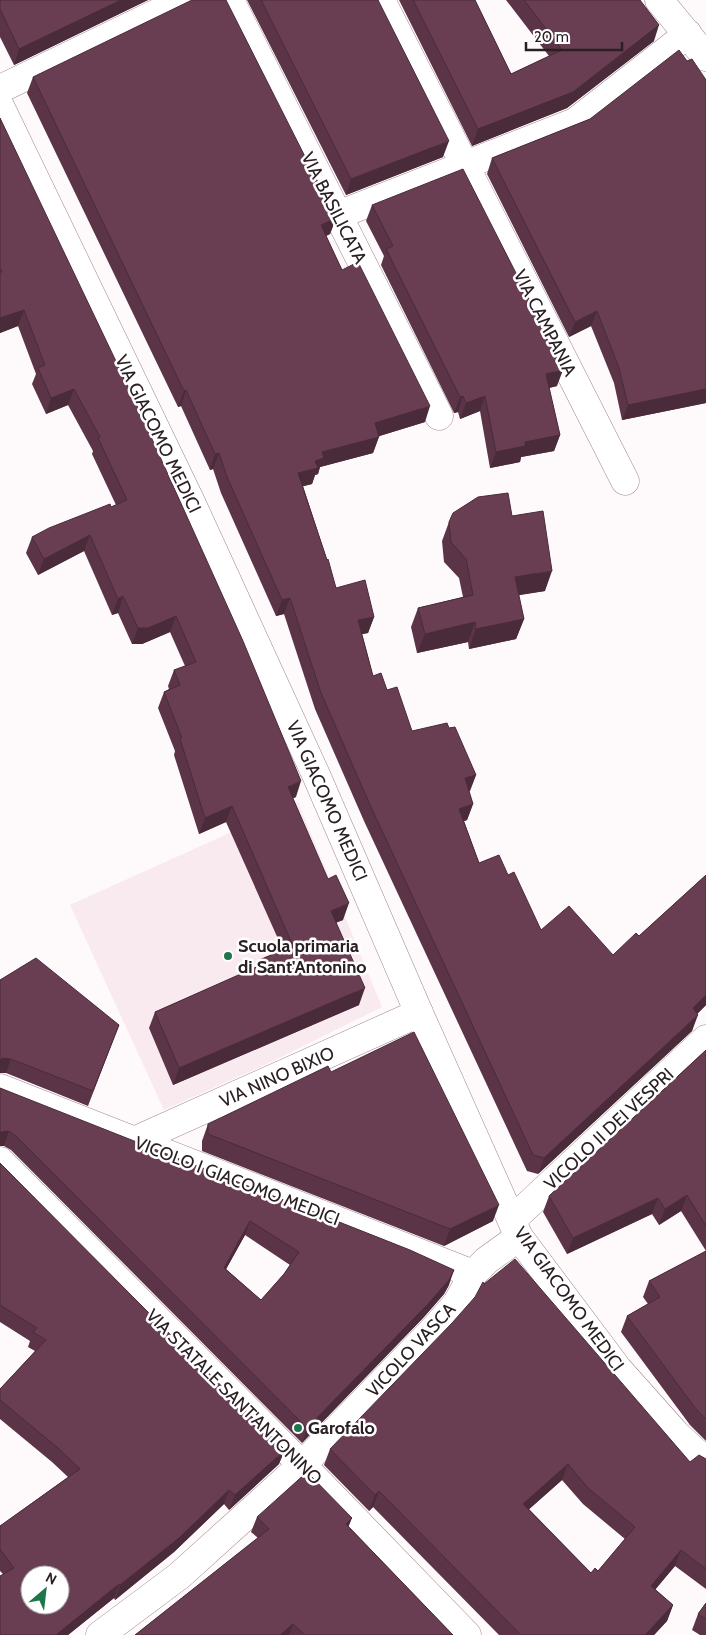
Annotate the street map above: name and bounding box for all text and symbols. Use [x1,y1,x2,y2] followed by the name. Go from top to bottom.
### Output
[526,20,622,52] scale bar
[534,28,569,46] text: 20 m
[296,149,372,267] street label: VIA BASILICATA
[509,266,581,380] street label: VIA CAMPANIA
[110,351,206,517] street label: VIA GIACOMO MEDICI
[282,717,372,885] street label: VIA GIACOMO MEDICI
[238,935,367,978] place label: Scuola primaria di Sant'Antonino
[222,950,234,962] marker: Scuola primaria di Sant'Antonino
[216,1042,338,1112] street label: VIA NINO BIXIO
[540,1063,678,1195] street label: VICOLO II DEI VESPRI
[131,1132,343,1230] street label: VICOLO I GIACOMO MEDICI
[509,1222,629,1376] street label: VIA GIACOMO MEDICI
[362,1298,460,1402] street label: VICOLO VASCA
[142,1305,327,1490] street label: VIA STATALE SANT'ANTONINO
[308,1417,375,1439] place label: Garofalo
[292,1422,304,1434] marker: Garofalo
[20,1565,70,1615] north arrow
[43,1568,60,1589] text: N

